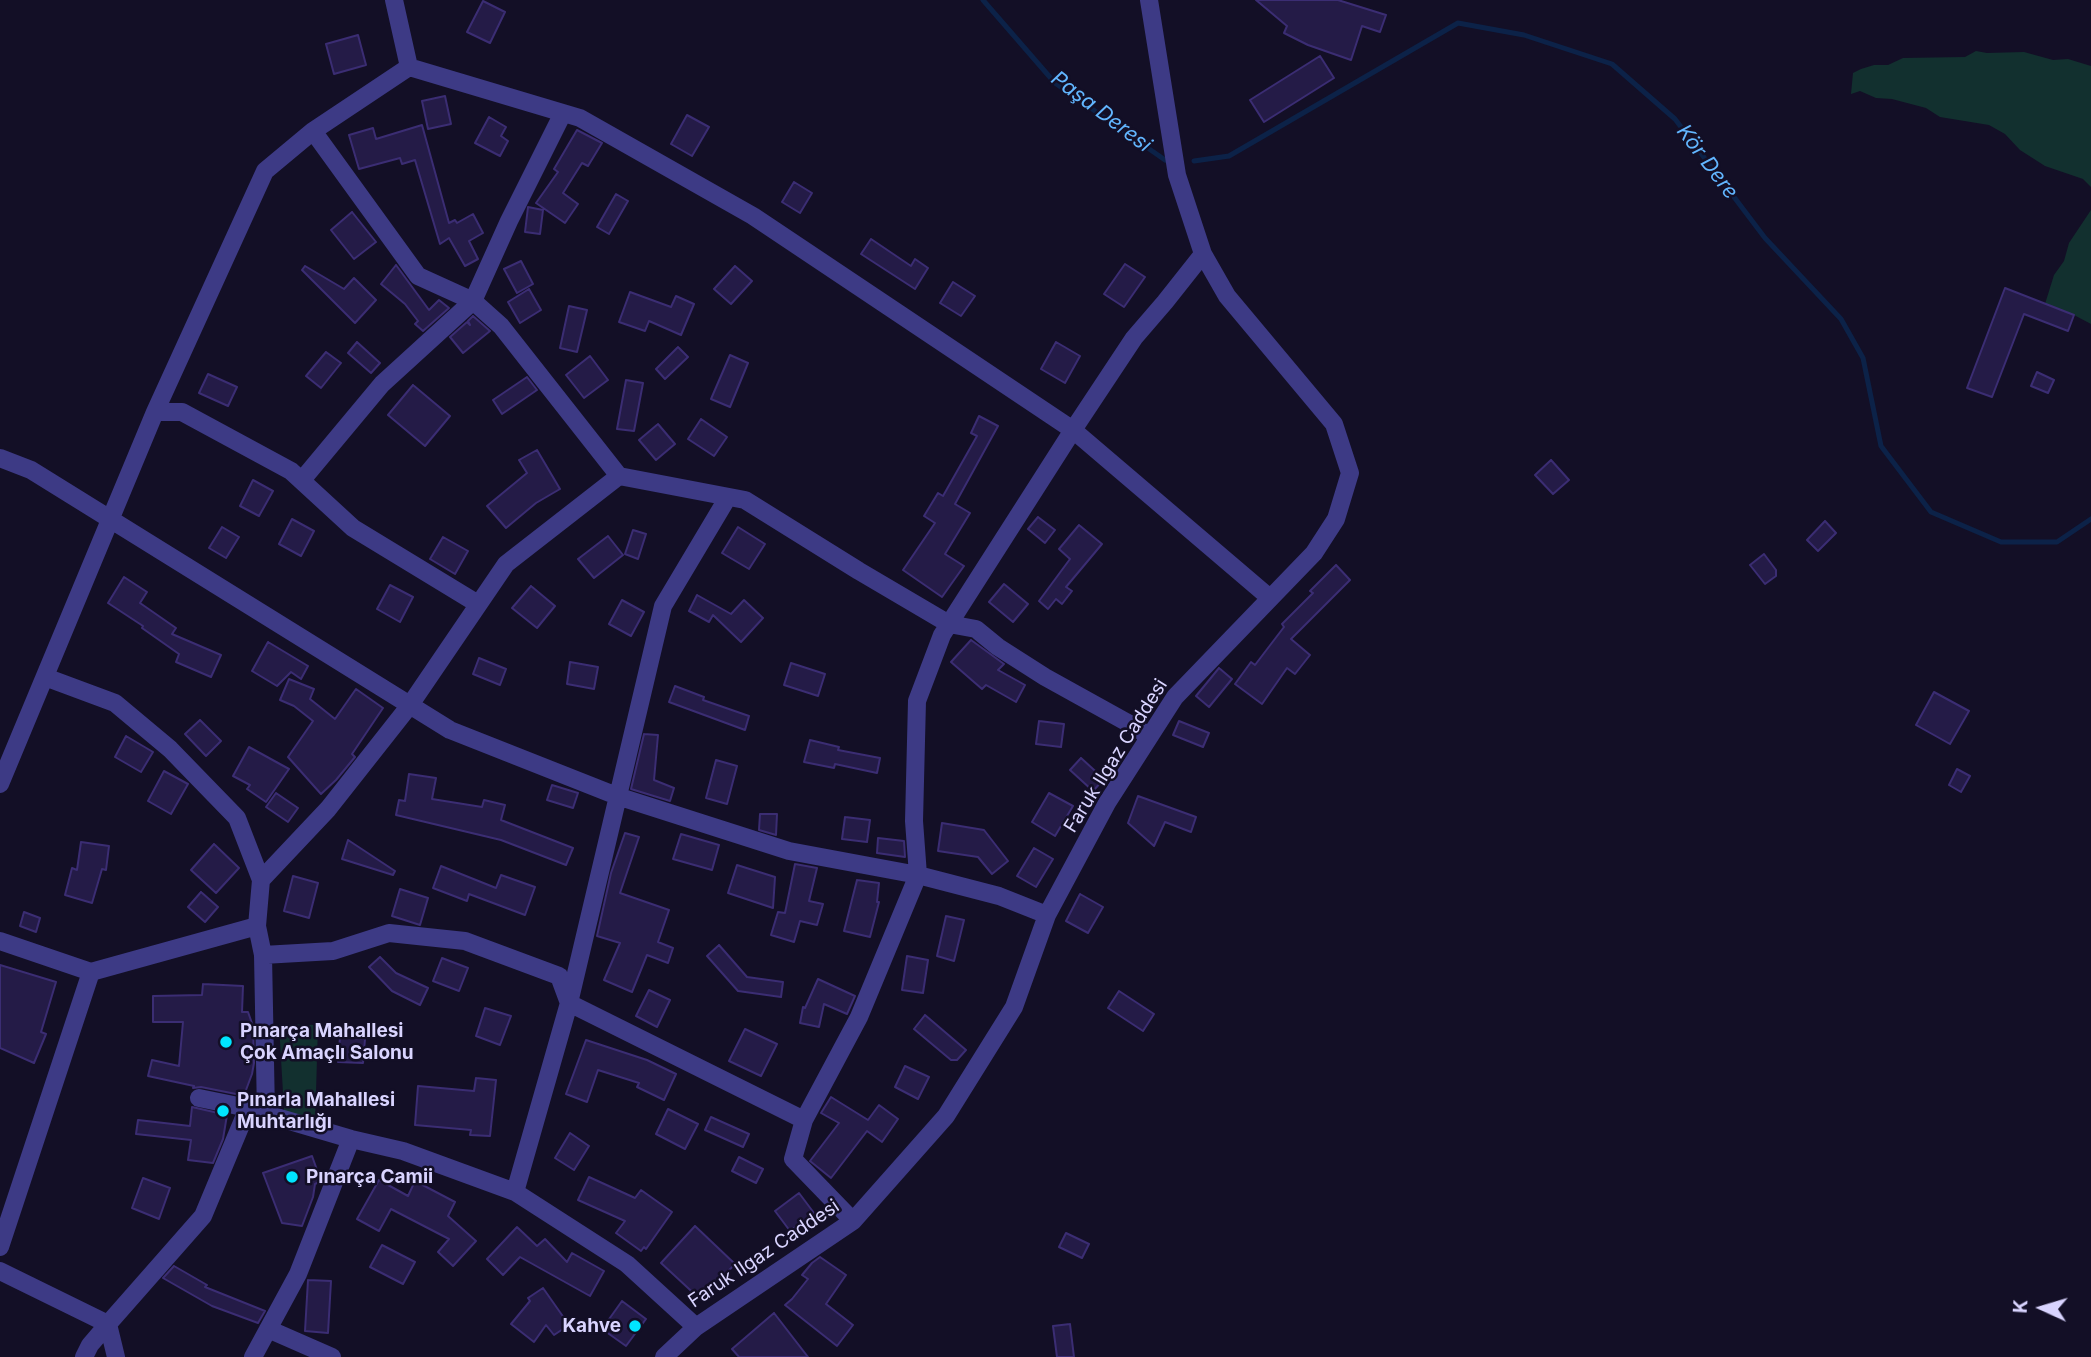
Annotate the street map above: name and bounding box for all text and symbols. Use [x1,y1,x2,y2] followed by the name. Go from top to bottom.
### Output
[1046,66,1156,158] water label: Paşa Deresi
[1671,120,1743,204] water label: Kör Dere
[1059,675,1173,837] street label: Faruk Ilgaz Caddesi
[240,1020,414,1064] place label: Pınarça Mahallesi Çok Amaçlı Salonu
[218,1034,234,1050] marker: Pınarça Mahallesi Çok Amaçlı Salonu
[237,1089,395,1133] place label: Pınarla Mahallesi Muhtarlığı
[215,1103,231,1119] marker: Pınarla Mahallesi Muhtarlığı
[306,1166,433,1188] place label: Pınarça Camii
[284,1169,300,1185] marker: Pınarça Camii
[684,1195,844,1313] street label: Faruk Ilgaz Caddesi
[2007,1273,2077,1343] north arrow
[2009,1299,2033,1314] text: K
[562,1315,621,1337] place label: Kahve
[627,1318,643,1334] marker: Kahve

